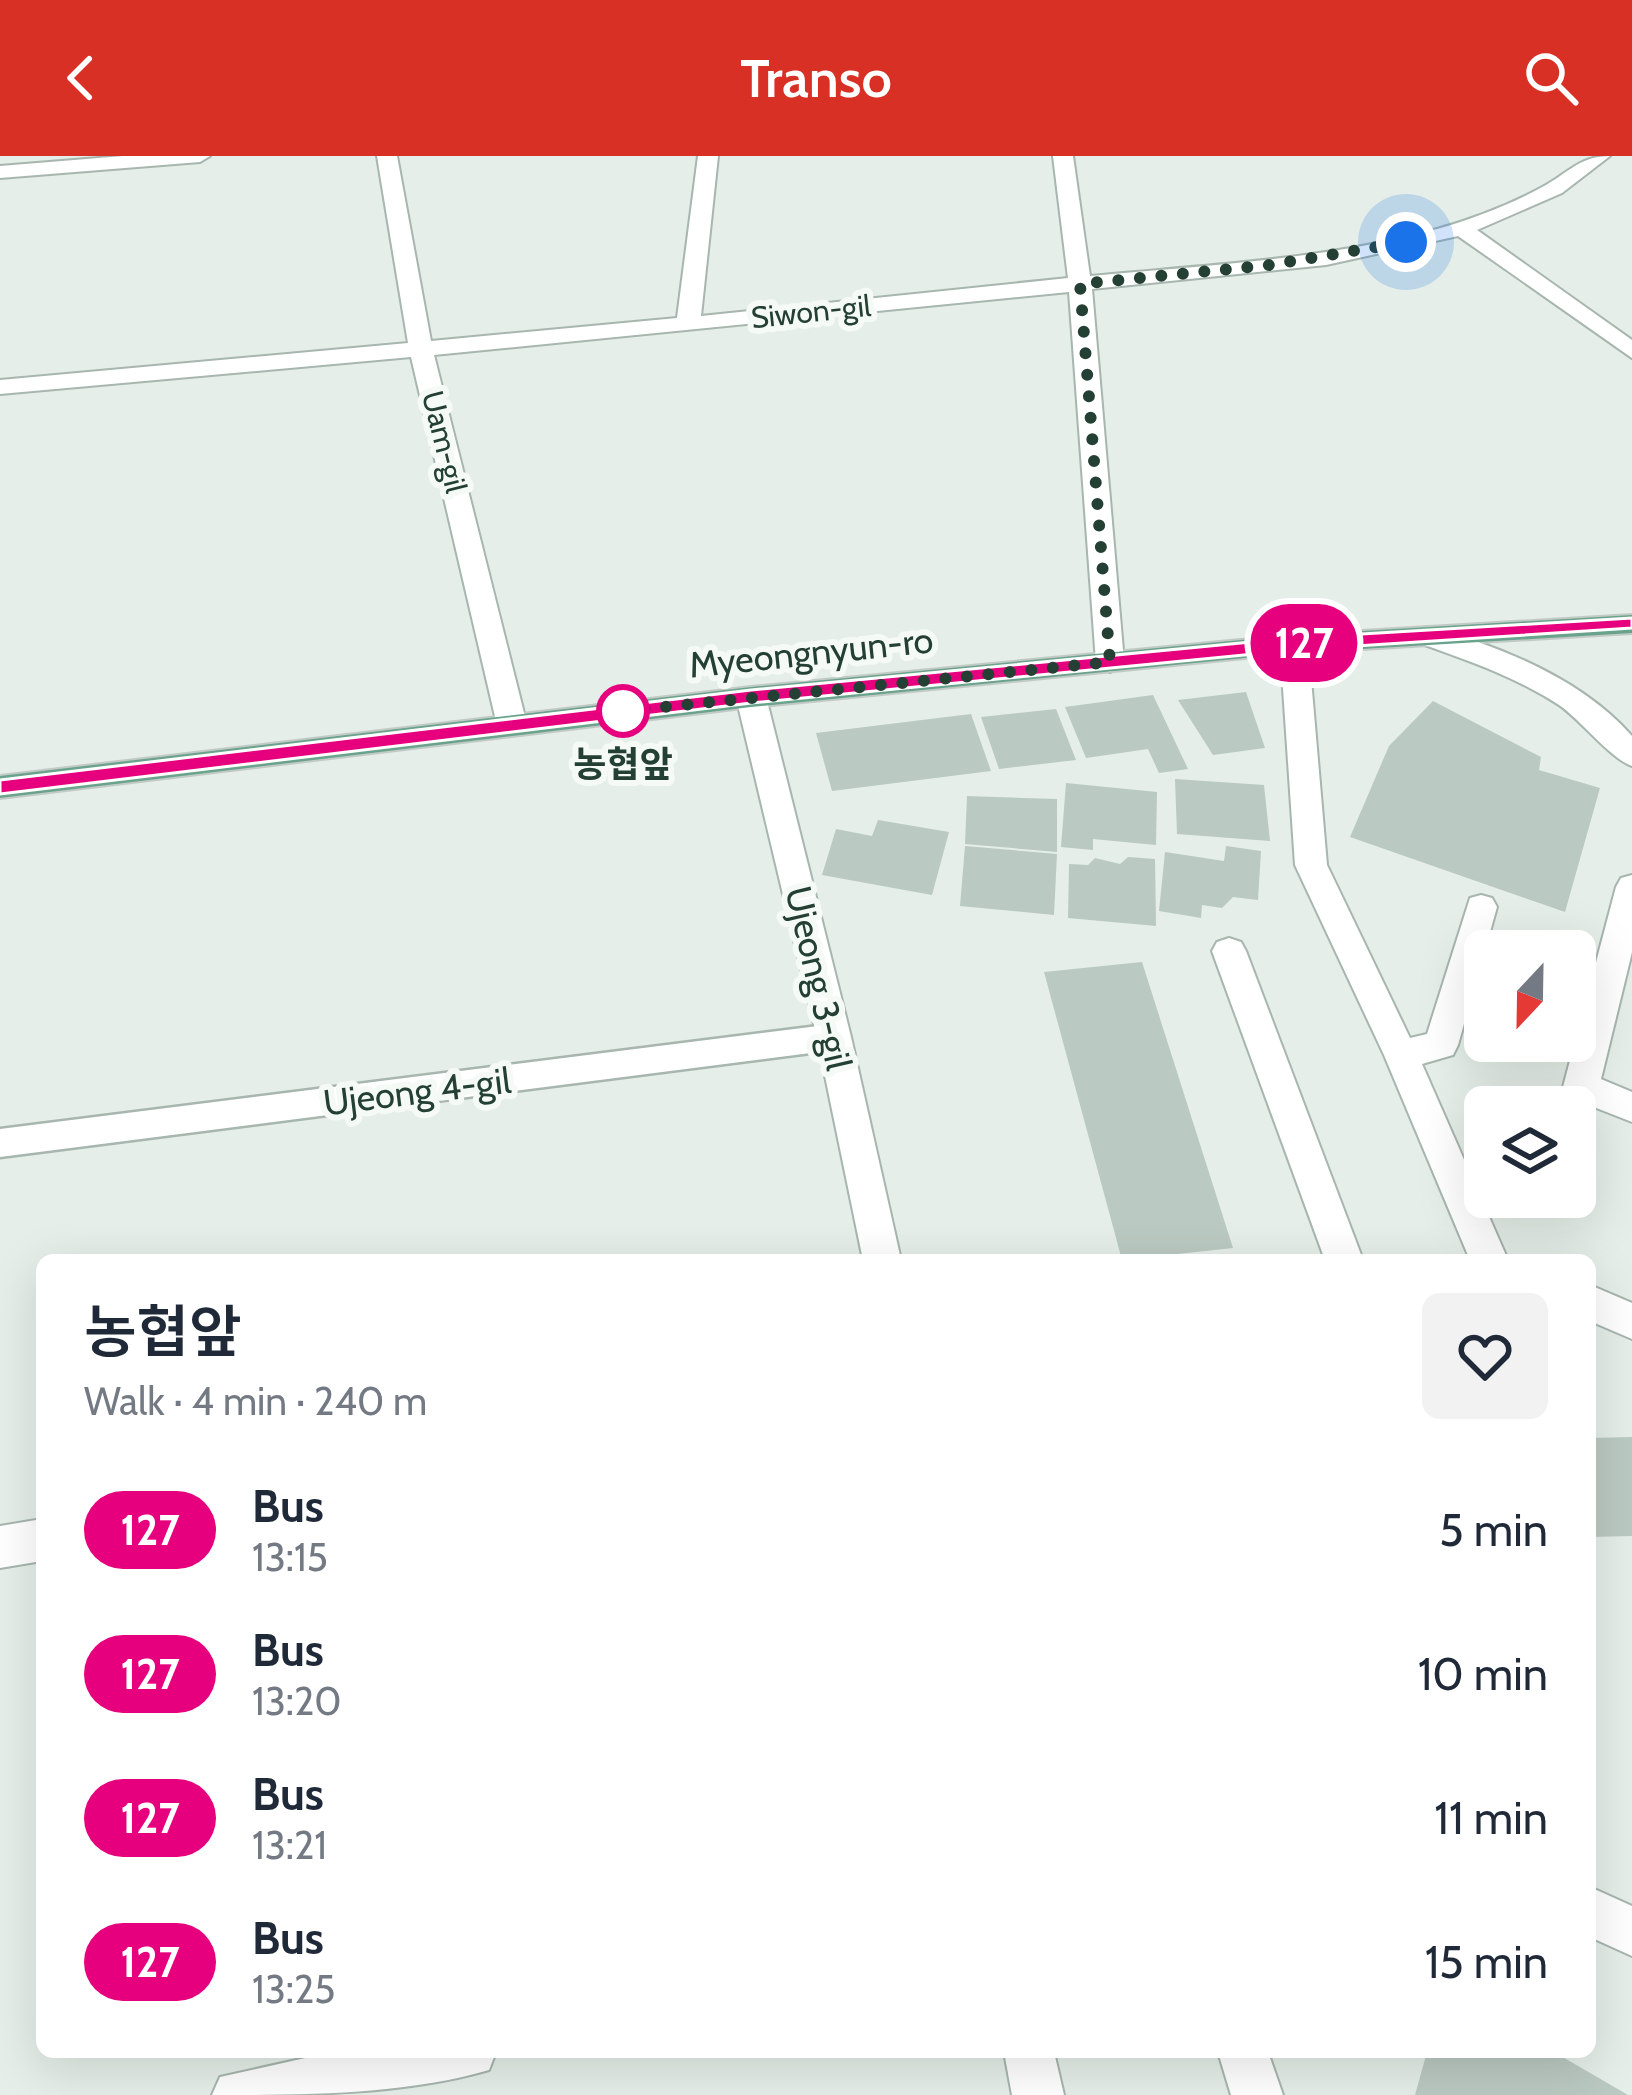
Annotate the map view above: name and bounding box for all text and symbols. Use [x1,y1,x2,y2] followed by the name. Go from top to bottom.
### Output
[48,45,114,111] icon: back
[740,45,892,111] text: Transo
[1518,45,1584,111] icon: search
[1376,212,1436,272] your location
[749,287,873,336] street label: Siwon-gil
[414,387,475,497] street label: Uam-gil
[1235,604,1373,682] line badge: 127
[687,617,935,687] street label: Myeongnyun-ro
[1274,617,1334,669] text: 127
[598,686,648,736] marker: 농협앞
[573,742,673,786] place label: 농협앞
[777,882,862,1075] street label: Ujeong 3-gil
[1464,930,1596,1062] north arrow
[1464,930,1596,1218] map controls
[321,1058,514,1124] street label: Ujeong 4-gil
[1464,1086,1596,1218] button: layers
[1422,1293,1548,1419] button: heart
[84,1297,241,1366] text: 농협앞
[84,1377,427,1425] text: Walk · 4 min · 240 m
[252,1479,324,1533] text: Bus
[1439,1503,1548,1557] text: 5 min
[120,1504,180,1556] text: 127
[252,1533,328,1581] text: 13:15
[252,1623,324,1677] text: Bus
[1418,1647,1548,1701] text: 10 min
[120,1648,180,1700] text: 127
[252,1677,342,1725] text: 13:20
[252,1767,324,1821] text: Bus
[1434,1791,1548,1845] text: 11 min
[120,1792,180,1844] text: 127
[252,1821,327,1869] text: 13:21
[252,1911,324,1965] text: Bus
[1425,1935,1548,1989] text: 15 min
[120,1936,180,1988] text: 127
[252,1965,335,2013] text: 13:25

